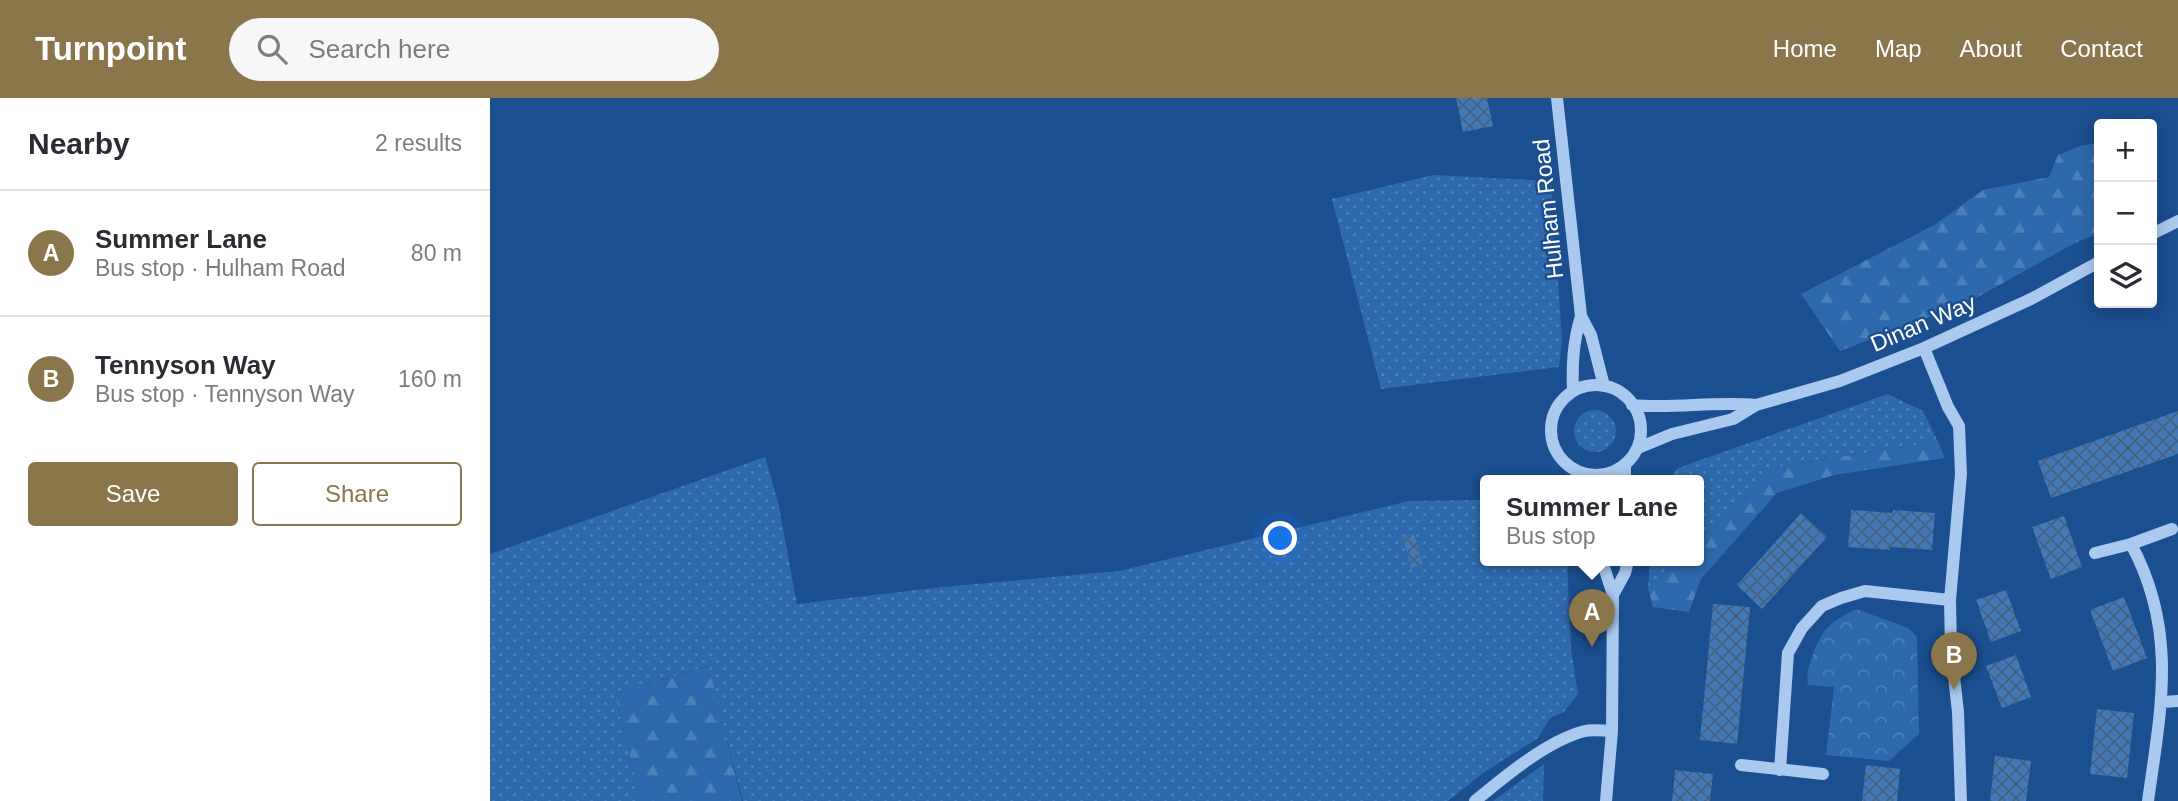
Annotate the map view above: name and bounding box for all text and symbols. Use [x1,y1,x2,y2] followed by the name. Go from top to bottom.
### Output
[229,18,719,81] search box
[35,30,187,67] text: Turnpoint
[253,30,291,68] icon: search
[309,34,450,64] text: Search here
[1773,35,1837,62] text: Home
[1875,35,1922,62] text: Map
[1960,35,2022,62] text: About
[2060,35,2143,62] text: Contact
[2094,119,2157,308] map controls
[2094,119,2157,182] button: +
[28,127,130,160] text: Nearby
[375,130,462,156] text: 2 results
[1528,138,1568,280] street label: Hulham Road
[2094,182,2157,245] button: −
[95,224,267,254] text: Summer Lane
[43,240,59,266] text: A
[411,240,462,266] text: 80 m
[2094,245,2157,308] button: layers
[95,255,346,281] text: Bus stop · Hulham Road
[1867,289,1980,357] street label: Dinan Way
[95,350,276,380] text: Tennyson Way
[43,366,59,392] text: B
[398,366,462,392] text: 160 m
[95,381,355,407] text: Bus stop · Tennyson Way
[28,462,238,526] button: Save
[252,462,462,526] button: Share
[1480,475,1704,566] popup
[1506,492,1678,522] text: Summer Lane
[1263,521,1297,555] your location
[1506,523,1596,549] text: Bus stop
[1569,589,1615,647] pin: A
[1931,632,1977,690] pin: B

